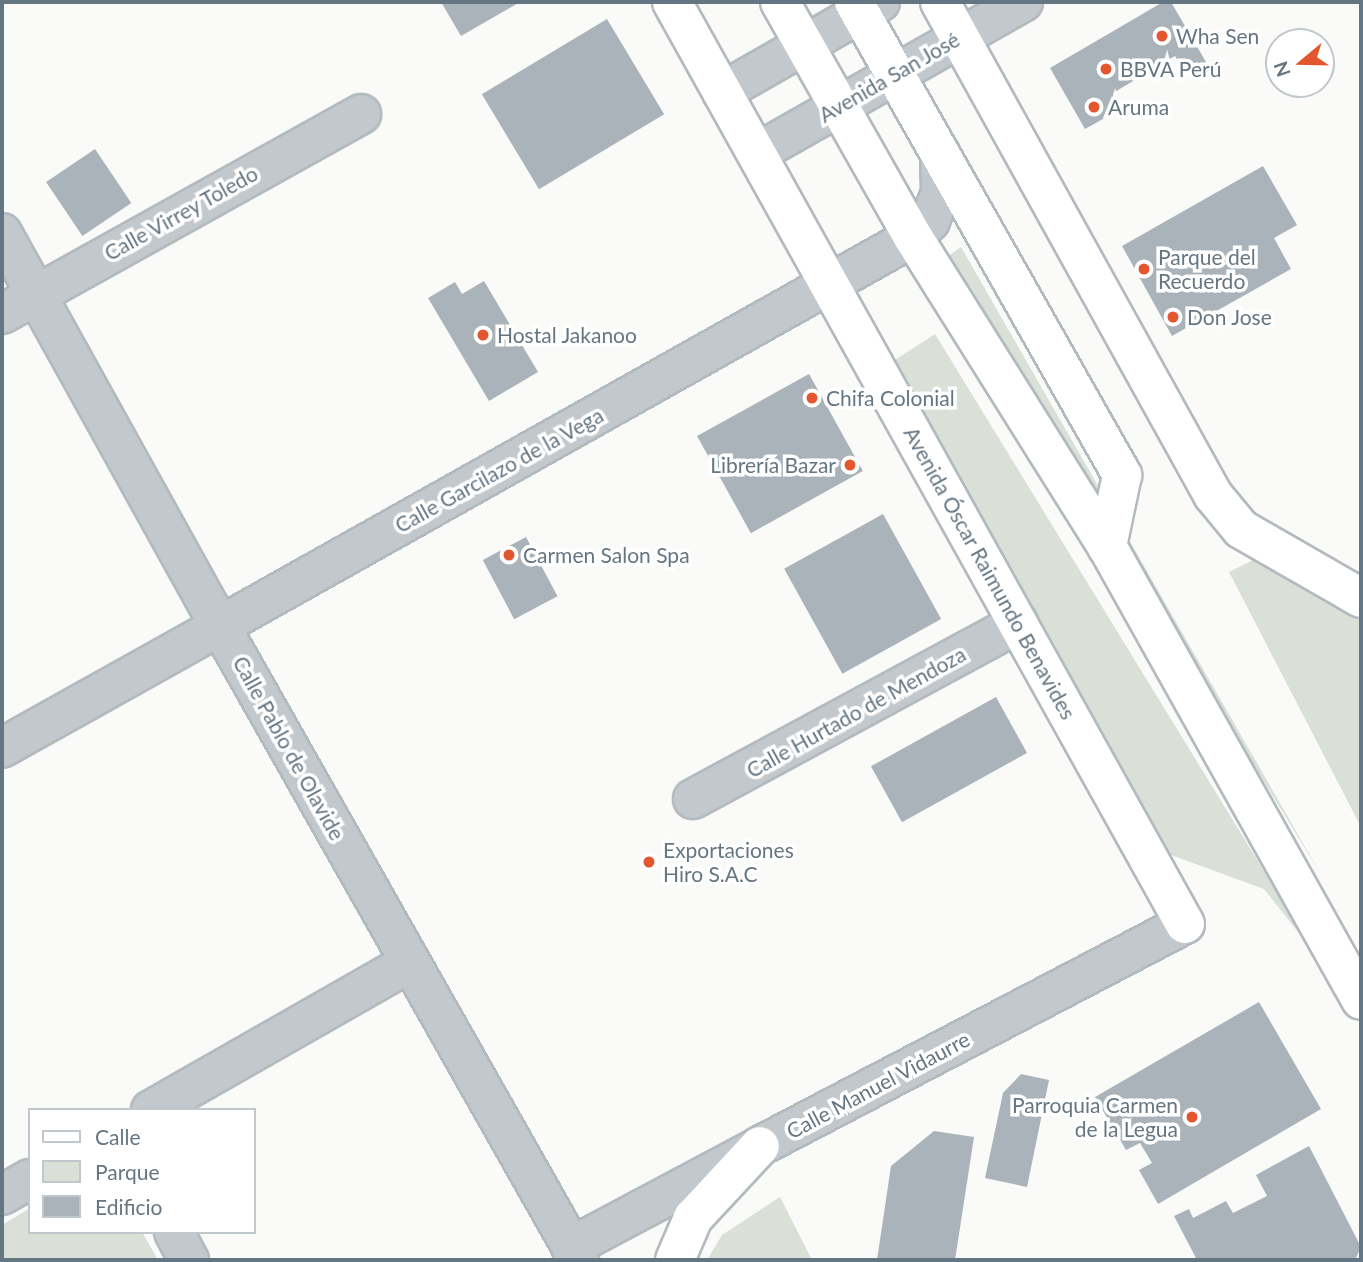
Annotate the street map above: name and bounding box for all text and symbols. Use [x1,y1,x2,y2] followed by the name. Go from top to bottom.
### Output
[1176,23,1259,49] place label: Wha Sen
[814,26,964,128] street label: Avenida San José
[1154,28,1170,44] marker: Wha Sen
[1265,28,1335,98] north arrow
[1120,56,1222,82] place label: BBVA Perú
[1268,59,1295,80] text: N
[1098,61,1114,77] marker: BBVA Perú
[1108,94,1169,120] place label: Aruma
[1086,99,1102,115] marker: Aruma
[99,160,263,266] street label: Calle Virrey Toledo
[1158,244,1256,294] place label: Parque del Recuerdo
[1136,261,1152,277] marker: Parque del Recuerdo
[1187,304,1272,330] place label: Don Jose
[1165,309,1181,325] marker: Don Jose
[497,322,638,348] place label: Hostal Jakanoo
[475,327,491,343] marker: Hostal Jakanoo
[826,385,955,411] place label: Chifa Colonial
[804,390,820,406] marker: Chifa Colonial
[390,402,608,538] street label: Calle Garcilazo de la Vega
[899,422,1081,724] street label: Avenida Óscar Raimundo Benavides
[710,452,836,478] place label: Librería Bazar
[842,457,858,473] marker: Librería Bazar
[523,542,690,568] place label: Carmen Salon Spa
[501,547,517,563] marker: Carmen Salon Spa
[742,641,970,783] street label: Calle Hurtado de Mendoza
[228,652,350,844] street label: Calle Pablo de Olavide
[663,837,794,887] place label: Exportaciones Hiro S.A.C
[641,854,657,870] marker: Exportaciones Hiro S.A.C
[782,1026,974,1144] street label: Calle Manuel Vidaurre
[1012,1092,1178,1142] place label: Parroquia Carmen de la Legua
[28,1108,256,1234] legend
[1184,1109,1200,1125] marker: Parroquia Carmen de la Legua
[95,1124,140,1149] text: Calle
[95,1159,160,1184] text: Parque
[95,1194,162,1219] text: Edificio

